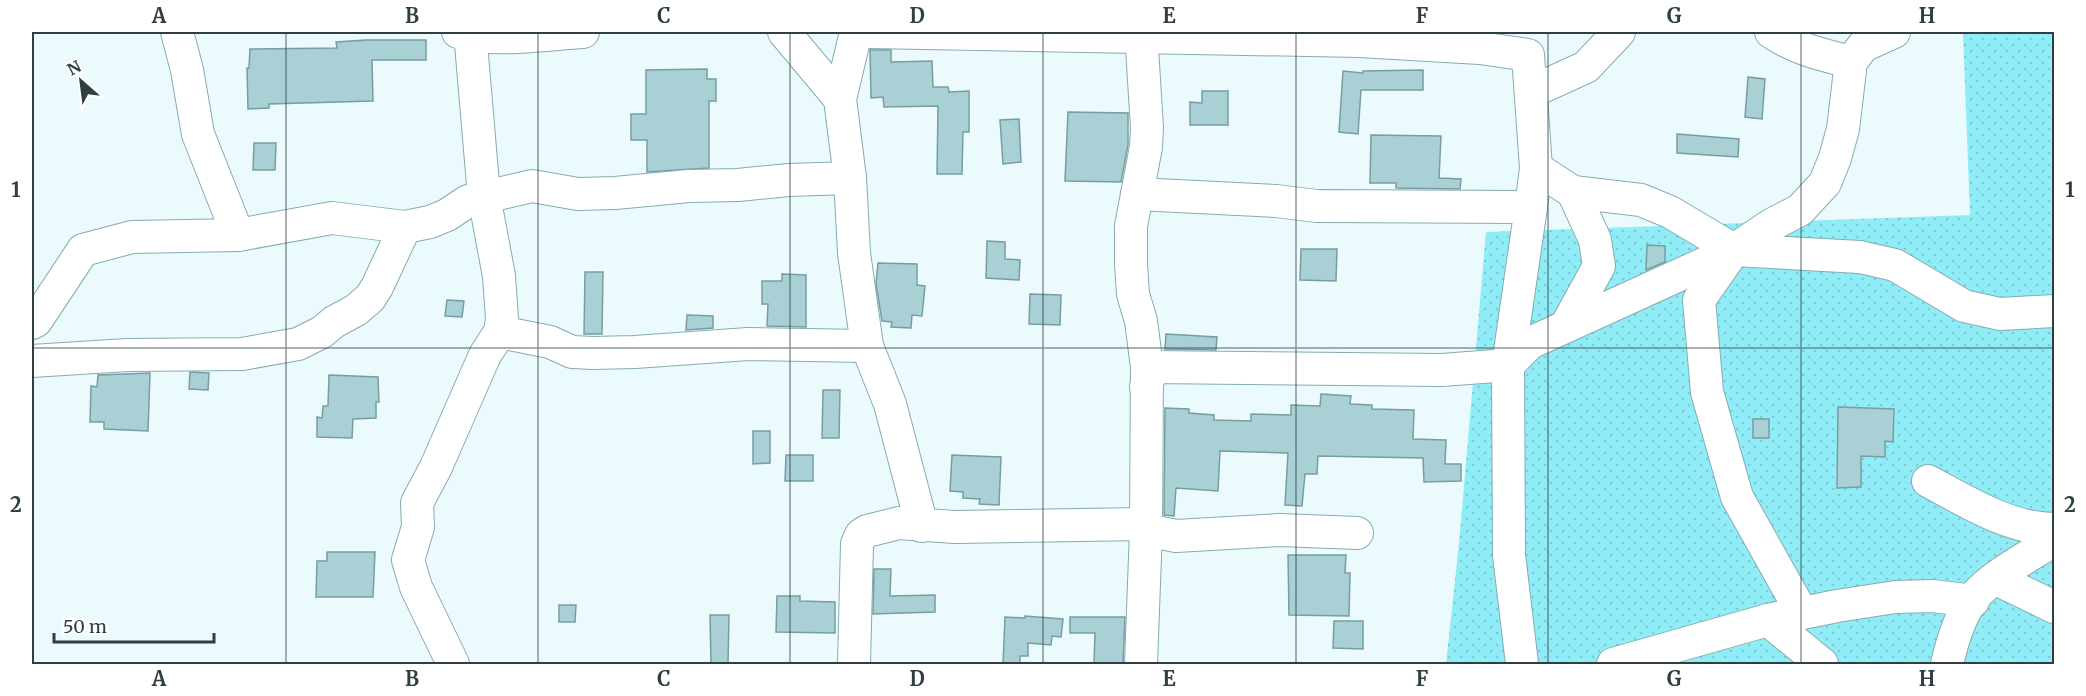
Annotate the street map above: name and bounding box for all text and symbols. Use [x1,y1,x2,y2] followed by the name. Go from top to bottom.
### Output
[151,3,167,28] text: A
[405,3,419,28] text: B
[657,3,671,28] text: C
[909,3,925,28] text: D
[1162,3,1176,28] text: E
[1416,3,1429,28] text: F
[1667,3,1682,28] text: G
[1919,3,1935,28] text: H
[51,51,111,111] north arrow
[64,56,85,80] text: N
[11,177,21,202] text: 1
[2065,177,2075,202] text: 1
[10,492,22,517] text: 2
[2064,492,2076,517] text: 2
[54,606,214,644] scale bar
[63,615,107,638] text: 50 m
[151,666,167,691] text: A
[405,666,419,691] text: B
[657,666,671,691] text: C
[909,666,925,691] text: D
[1162,666,1176,691] text: E
[1416,666,1429,691] text: F
[1667,666,1682,691] text: G
[1919,666,1935,691] text: H

